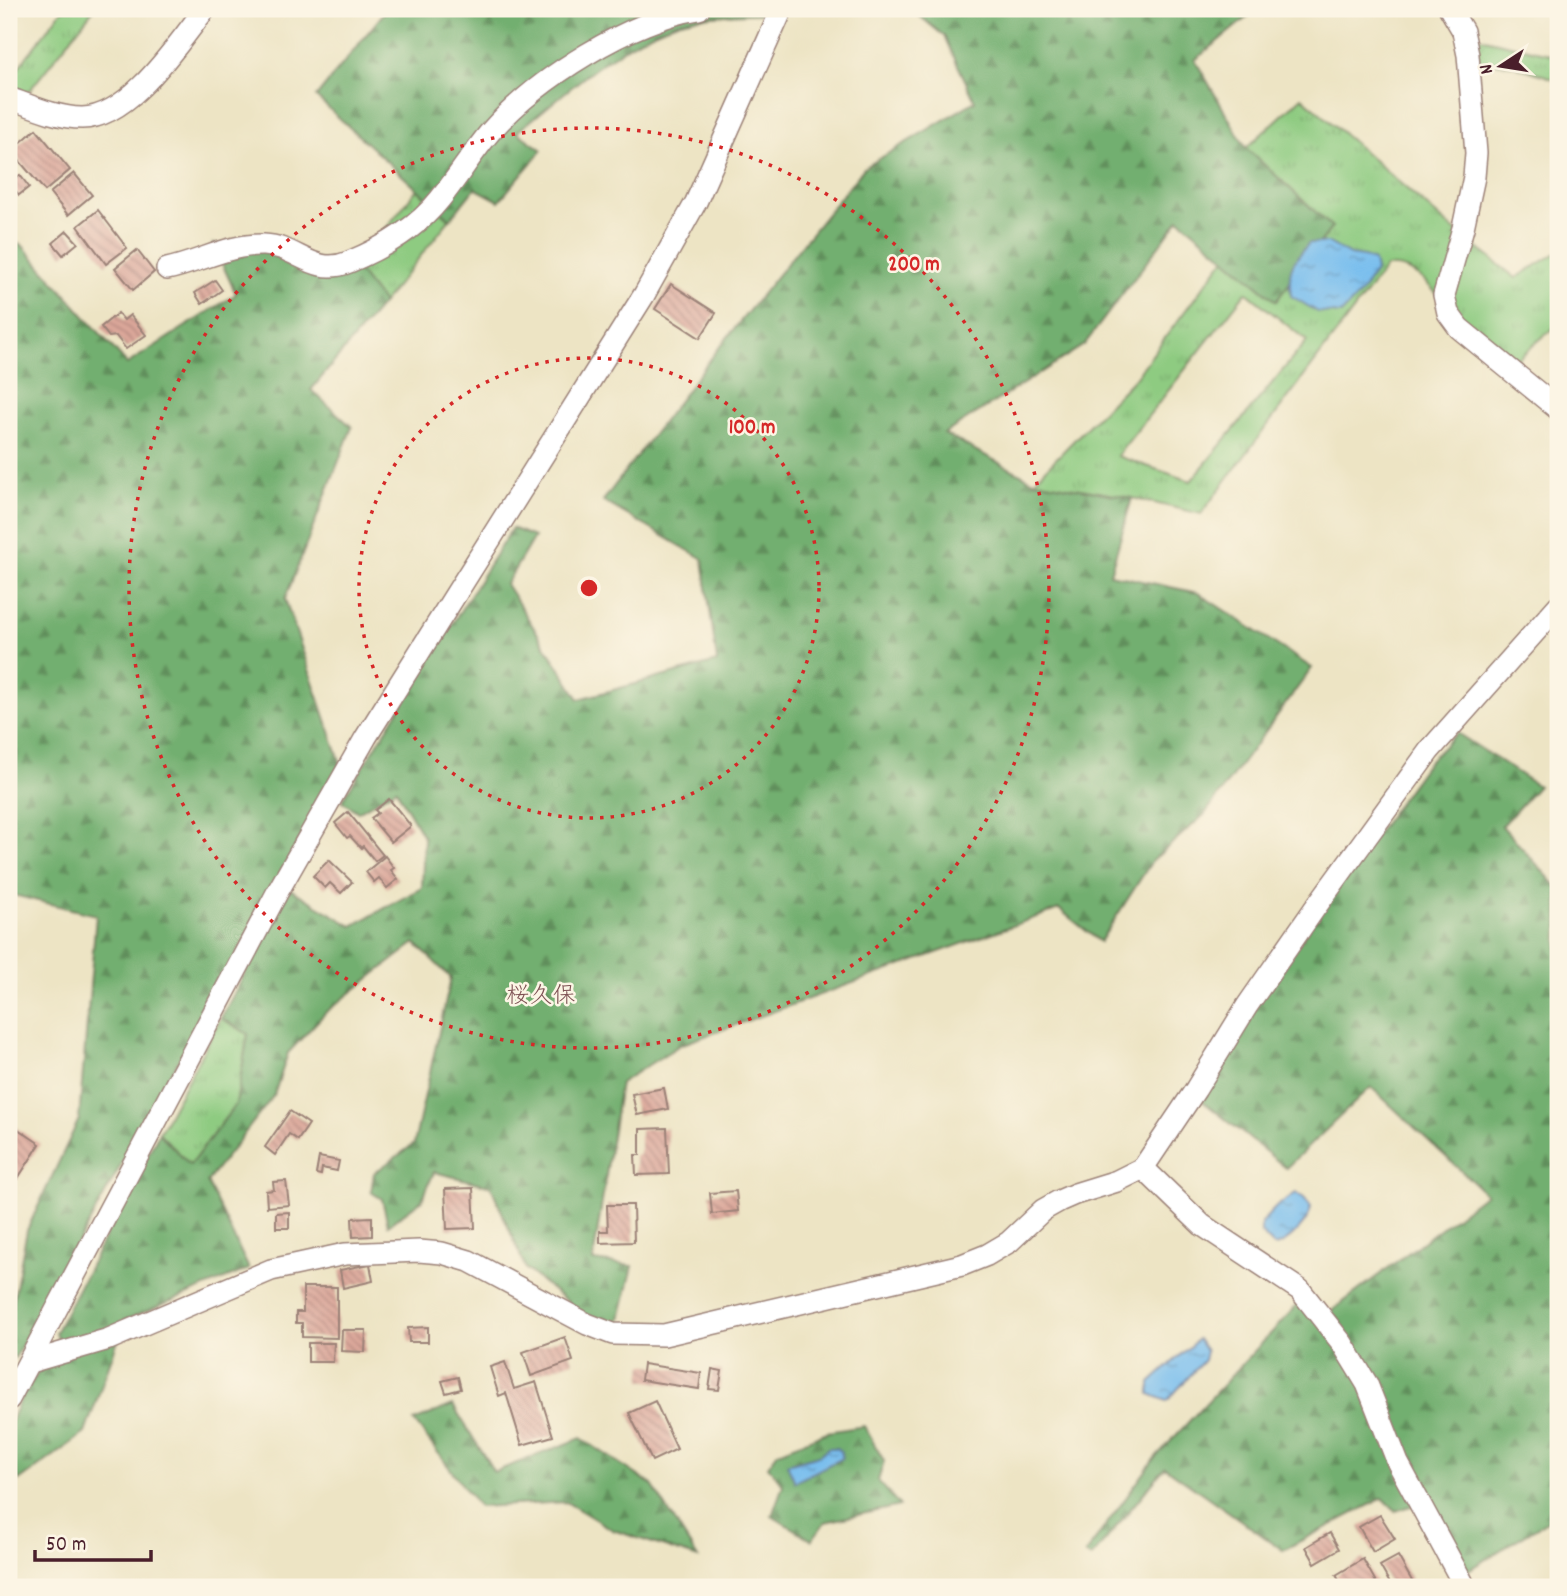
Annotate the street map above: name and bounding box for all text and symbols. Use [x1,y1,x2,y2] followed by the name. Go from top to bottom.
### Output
[1466,32,1536,102] north arrow
[1474,61,1502,76] text: N
[888,251,940,281] text: 200 m
[729,414,775,444] text: 100 m
[577,576,601,600] centre of rings
[507,981,576,1014] district label: 桜久保
[35,1519,150,1563] scale bar
[46,1531,86,1561] text: 50 m

